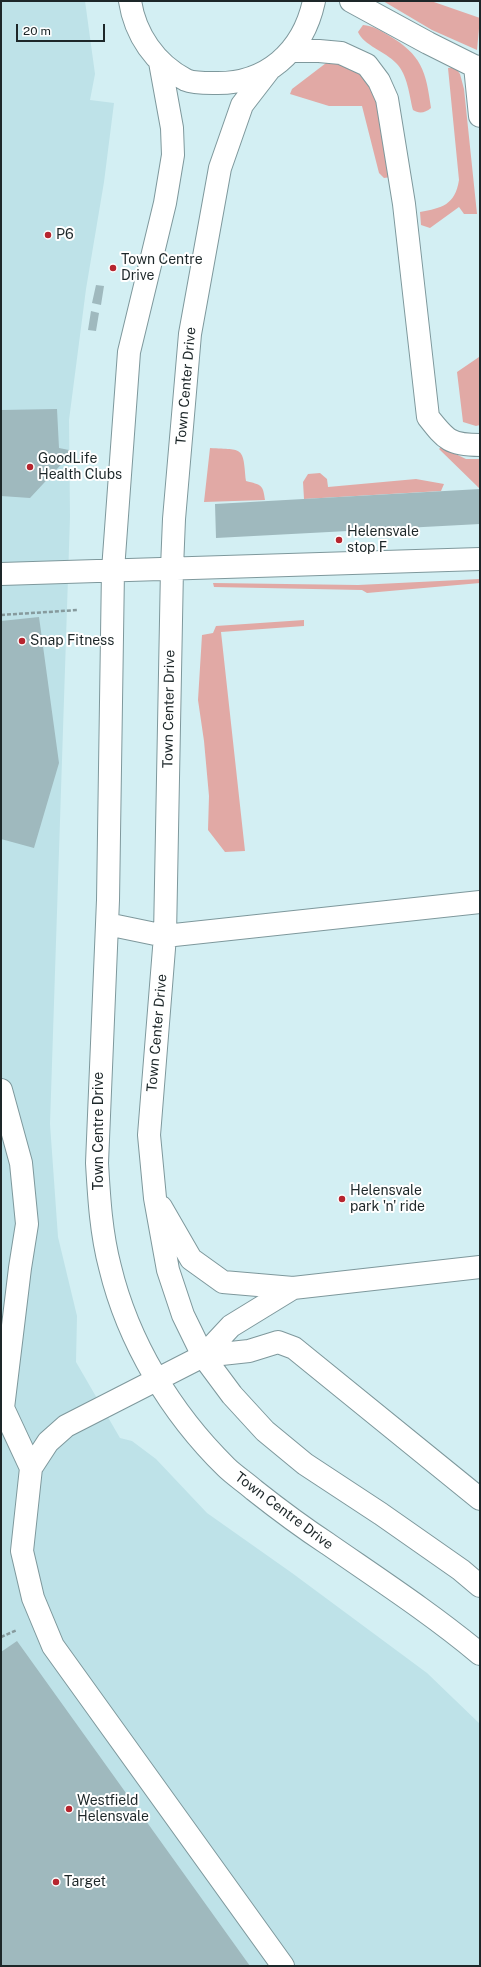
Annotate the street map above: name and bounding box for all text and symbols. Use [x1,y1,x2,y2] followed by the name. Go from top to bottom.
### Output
[18,16,107,42] scale bar
[23,24,51,38] text: 20 m
[56,227,74,243] place label: P6
[43,230,53,240] marker: P6
[121,252,203,284] place label: Town Centre Drive
[108,263,118,273] marker: Town Centre Drive
[172,326,200,446] street label: Town Center Drive
[38,451,122,484] place label: GoodLife Health Clubs
[25,462,35,472] marker: GoodLife Health Clubs
[347,524,419,556] place label: Helensvale stop F
[334,535,344,545] marker: Helensvale stop F
[30,633,114,649] place label: Snap Fitness
[17,636,27,646] marker: Snap Fitness
[160,650,178,768] street label: Town Center Drive
[143,973,171,1093] street label: Town Center Drive
[91,1072,107,1190] street label: Town Centre Drive
[350,1183,425,1216] place label: Helensvale park 'n' ride
[337,1194,347,1204] marker: Helensvale park 'n' ride
[232,1469,336,1553] street label: Town Centre Drive
[77,1793,149,1826] place label: Westfield Helensvale
[64,1804,74,1814] marker: Westfield Helensvale
[64,1874,106,1890] place label: Target
[51,1877,61,1887] marker: Target

